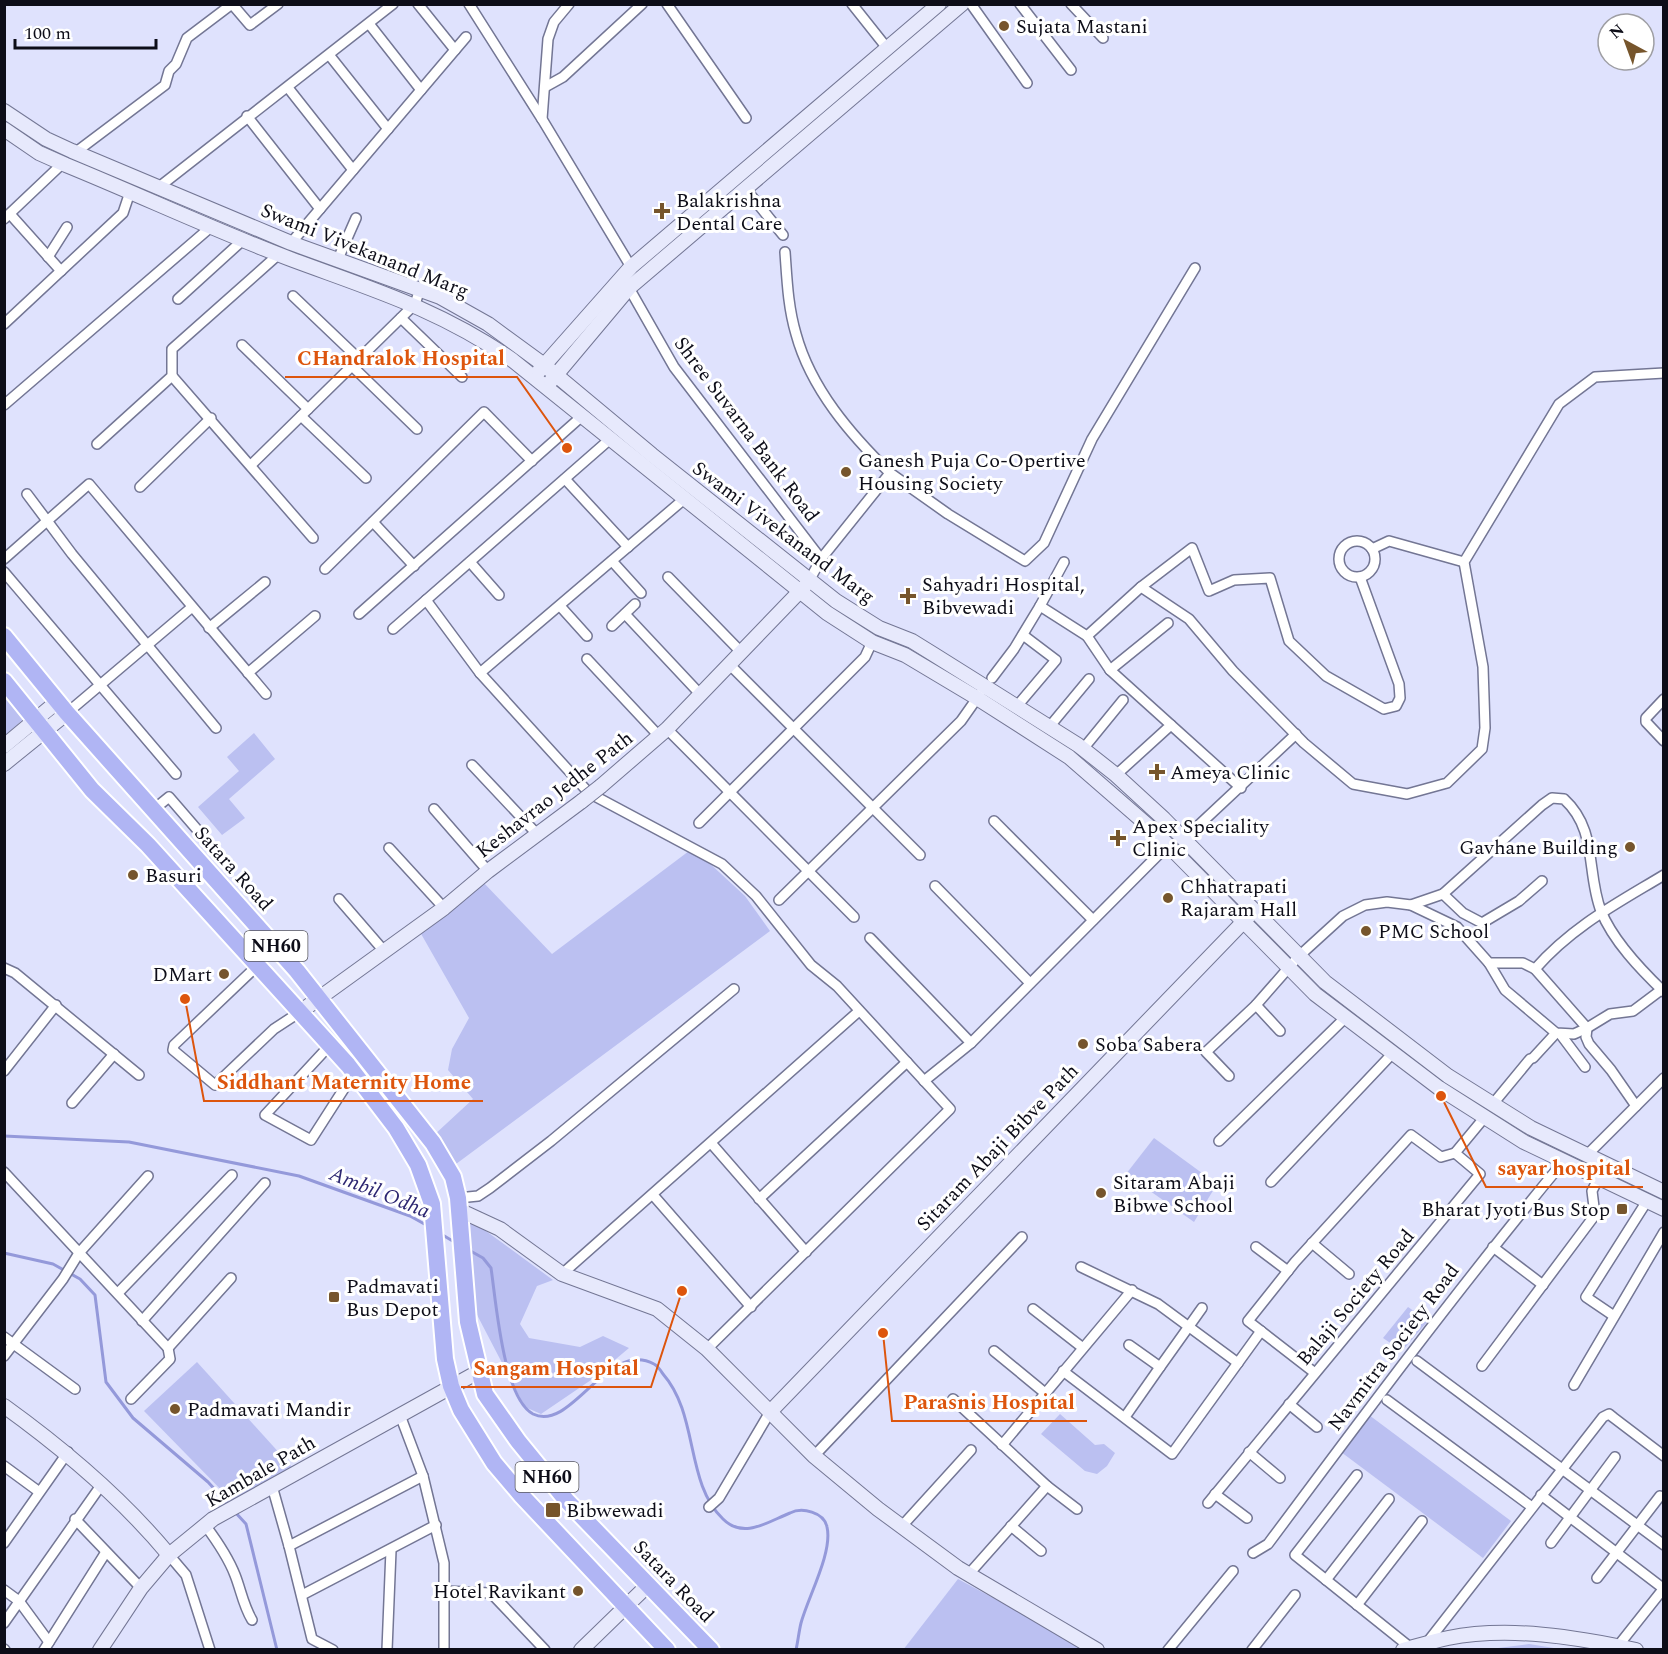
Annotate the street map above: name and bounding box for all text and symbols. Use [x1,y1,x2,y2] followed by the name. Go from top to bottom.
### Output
[15,12,156,50] scale bar
[1016,12,1148,42] place label: Sujata Mastani
[1596,12,1656,72] north arrow
[1604,18,1630,45] text: N
[997,19,1011,33] marker: Sujata Mastani
[24,20,71,47] text: 100 m
[676,186,782,239] place label: Balakrishna Dental Care
[256,195,473,306] street label: Swami Vivekanand Marg
[653,202,671,220] marker: Balakrishna Dental Care
[666,330,826,529] street label: Shree Suvarna Bank Road
[285,338,517,377] callout: CHandralok Hospital
[297,343,505,375] text: CHandralok Hospital
[858,446,1086,499] place label: Ganesh Puja Co-Opertive Housing Society
[686,454,881,612] street label: Swami Vivekanand Marg
[839,465,853,479] marker: Ganesh Puja Co-Opertive Housing Society
[922,570,1085,623] place label: Sahyadri Hospital, Bibvewadi
[899,587,917,605] marker: Sahyadri Hospital, Bibvewadi
[470,724,640,866] street label: Keshavrao Jedhe Path
[1170,758,1290,788] place label: Ameya Clinic
[1148,763,1166,781] marker: Ameya Clinic
[1132,812,1270,865] place label: Apex Speciality Clinic
[187,819,280,918] street label: Satara Road
[1109,829,1127,847] marker: Apex Speciality Clinic
[1459,833,1618,863] place label: Gavhane Building
[1623,840,1637,854] marker: Gavhane Building
[145,861,202,891] place label: Basuri
[126,868,140,882] marker: Basuri
[1180,872,1297,925] place label: Chhatrapati Rajaram Hall
[1161,891,1175,905] marker: Chhatrapati Rajaram Hall
[1378,917,1489,947] place label: PMC School
[1359,924,1373,938] marker: PMC School
[244,931,308,961] road number: NH60
[153,960,212,990] place label: DMart
[217,967,231,981] marker: DMart
[1095,1030,1203,1060] place label: Soba Sabera
[1076,1037,1090,1051] marker: Soba Sabera
[910,1057,1086,1238] street label: Sitaram Abaji Bibve Path
[204,1062,483,1101] callout: Siddhant Maternity Home
[217,1067,471,1099] text: Siddhant Maternity Home
[1486,1148,1643,1187] callout: sayar hospital
[1497,1153,1631,1185] text: sayar hospital
[324,1158,435,1228] water label: Ambil Odha
[1113,1168,1235,1221] place label: Sitaram Abaji Bibwe School
[1094,1186,1108,1200] marker: Sitaram Abaji Bibwe School
[1421,1195,1610,1225] place label: Bharat Jyoti Bus Stop
[1615,1202,1629,1216] marker: Bharat Jyoti Bus Stop
[1290,1223,1422,1372] street label: Balaji Society Road
[1321,1258,1467,1438] street label: Navmitra Society Road
[346,1272,439,1325] place label: Padmavati Bus Depot
[327,1290,341,1304] marker: Padmavati Bus Depot
[461,1348,651,1387] callout: Sangam Hospital
[473,1353,639,1385] text: Sangam Hospital
[892,1382,1087,1421] callout: Parasnis Hospital
[903,1387,1075,1419] text: Parasnis Hospital
[187,1395,351,1425] place label: Padmavati Mandir
[168,1402,182,1416] marker: Padmavati Mandir
[200,1428,321,1516] street label: Kambale Path
[516,1462,578,1492] road number: NH60
[566,1496,664,1526] place label: Bibwewadi
[544,1501,562,1519] marker: Bibwewadi
[626,1533,721,1630] street label: Satara Road
[433,1577,566,1607] place label: Hotel Ravikant
[571,1584,585,1598] marker: Hotel Ravikant

